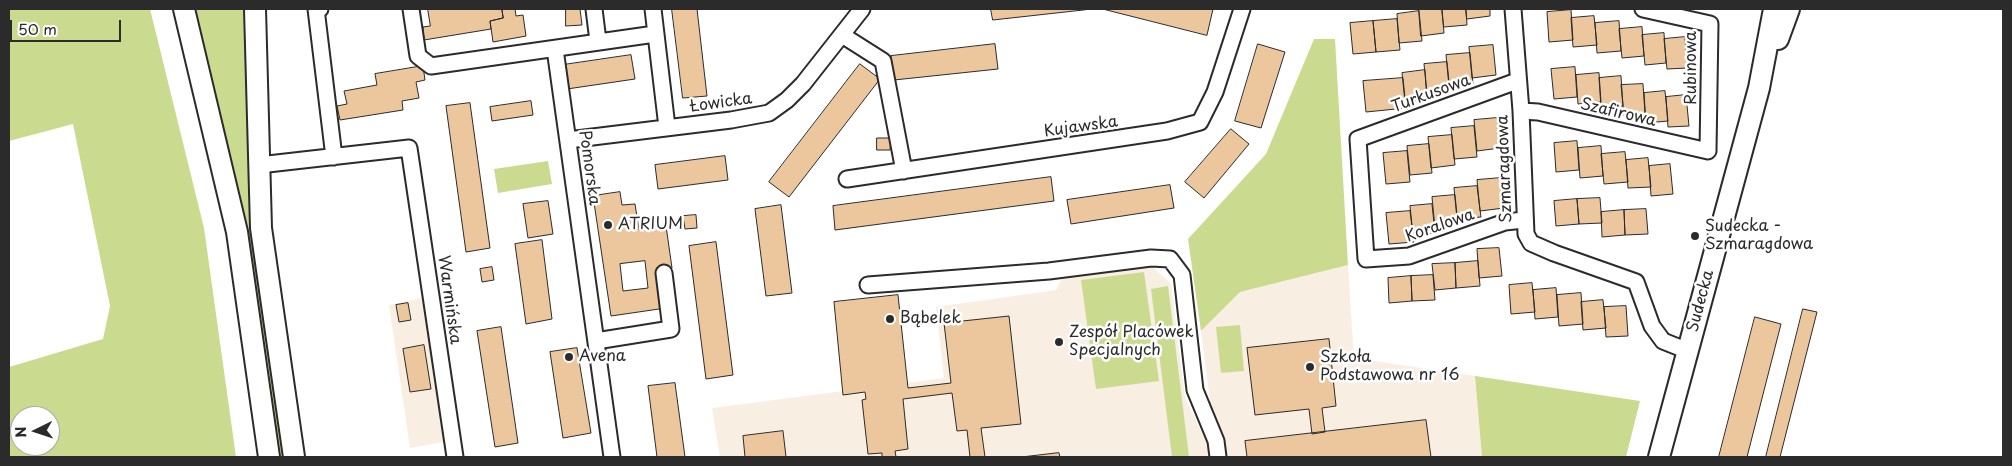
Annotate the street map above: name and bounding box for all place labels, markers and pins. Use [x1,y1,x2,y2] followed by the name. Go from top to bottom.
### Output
[618,215,683,235] place label: ATRIUM
[1705,217,1813,255] place label: Sudecka - Szmaragdowa
[602,219,614,231] marker: ATRIUM
[1689,230,1701,242] marker: Sudecka - Szmaragdowa
[900,309,961,329] place label: Bąbelek
[884,313,896,325] marker: Bąbelek
[1069,323,1194,361] place label: Zespół Placówek Specjalnych
[1053,336,1065,348] marker: Zespół Placówek Specjalnych
[579,347,626,367] place label: Avena
[1320,348,1459,386] place label: Szkoła Podstawowa nr 16
[563,351,575,363] marker: Avena
[1304,361,1316,373] marker: Szkoła Podstawowa nr 16

